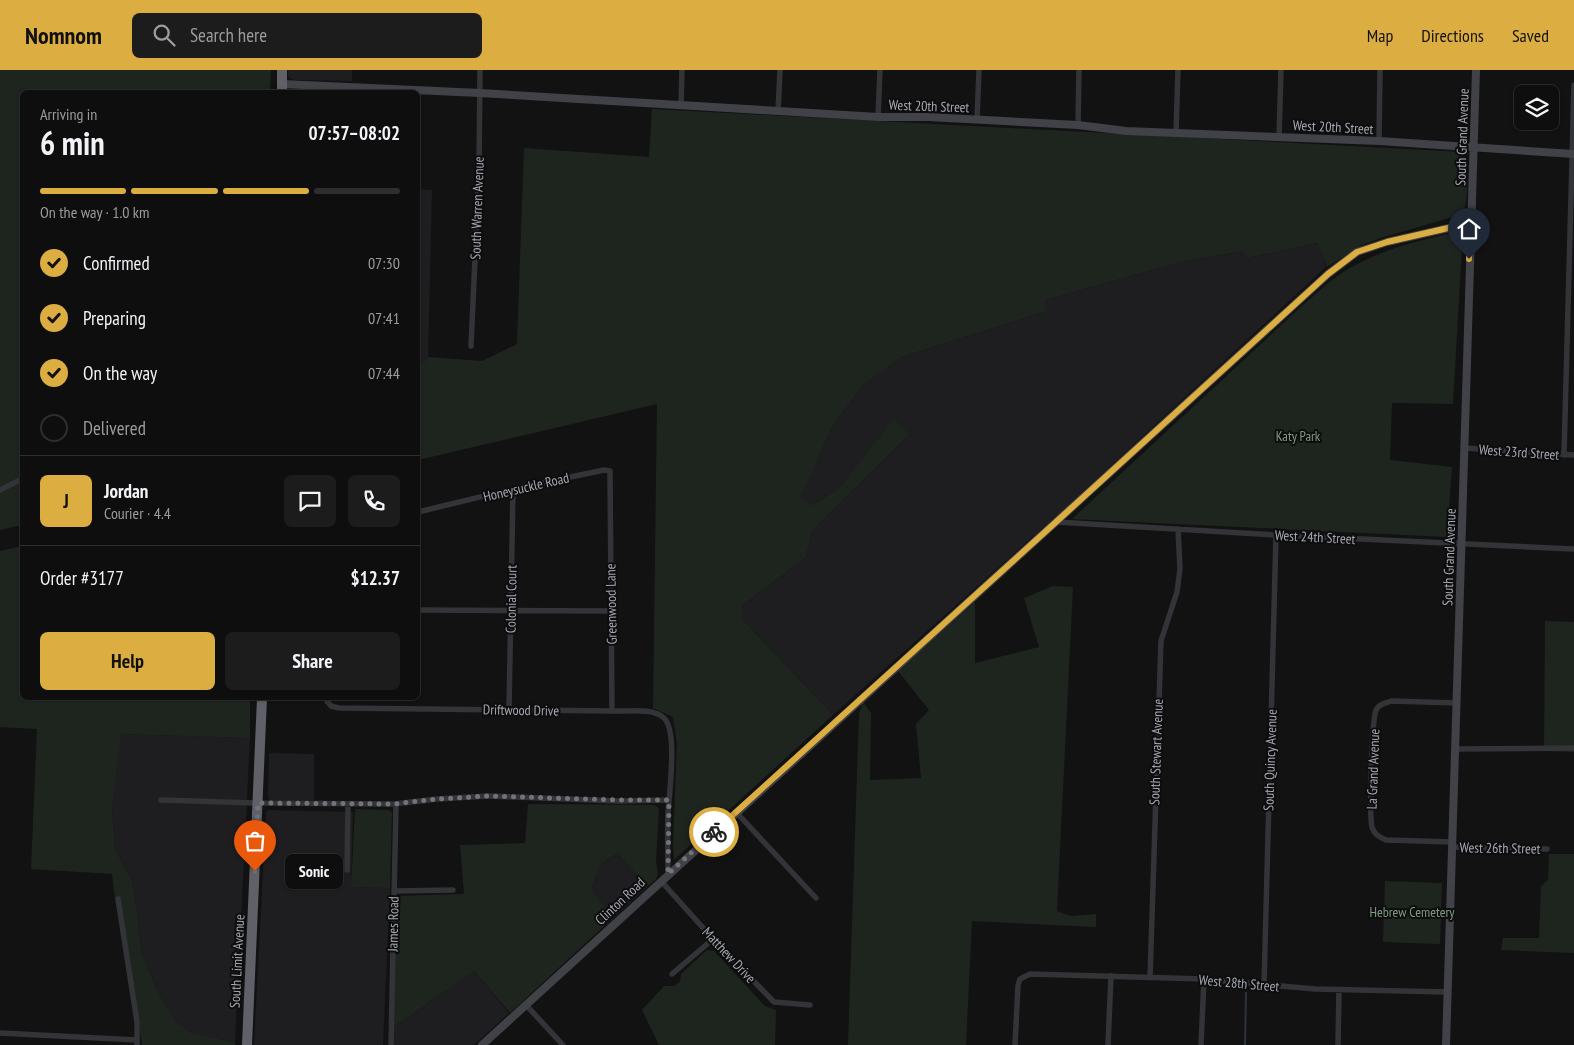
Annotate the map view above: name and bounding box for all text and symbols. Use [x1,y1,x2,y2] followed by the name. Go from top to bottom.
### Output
[132,13,482,58] search box
[25,20,102,51] text: Nomnom
[150,21,178,49] icon: search
[190,23,267,47] text: Search here
[1367,24,1393,47] text: Map
[1421,24,1484,47] text: Directions
[1512,24,1549,47] text: Saved
[1514,85,1559,130] map controls
[1514,85,1559,130] button: layers
[1451,88,1473,186] street label: South Grand Avenue
[888,96,970,116] street label: West 20th Street
[40,104,97,124] text: Arriving in
[1292,116,1374,138] street label: West 20th Street
[308,121,400,145] text: 07:57–08:02
[40,122,105,164] text: 6 min
[466,156,488,260] street label: South Warren Avenue
[40,202,150,222] text: On the way · 1.0 km
[1448,208,1490,259] pin
[1455,215,1483,243] icon: home
[40,249,68,277] icon: check
[83,251,150,275] text: Confirmed
[368,253,400,273] text: 07:30
[40,304,68,332] icon: check
[83,306,146,330] text: Preparing
[368,308,400,328] text: 07:41
[40,359,68,387] icon: check
[83,361,157,385] text: On the way
[368,363,400,383] text: 07:44
[83,416,146,440] text: Delivered
[1276,427,1321,445] park label: Katy Park
[1478,440,1560,464] street label: West 23rd Street
[481,468,571,506] street label: Honeysuckle Road
[284,475,336,527] button: chat
[348,475,400,527] button: phone
[104,479,148,503] text: Jordan
[63,489,69,513] text: J
[104,503,171,523] text: Courier · 4.4
[1438,508,1460,606] street label: South Grand Avenue
[1274,526,1356,548] street label: West 24th Street
[601,563,621,645] street label: Greenwood Lane
[501,564,521,633] street label: Colonial Court
[40,566,124,590] text: Order #3177
[351,566,400,590] text: $12.37
[40,632,215,690] button: Help
[225,632,400,690] button: Share
[1145,698,1167,805] street label: South Stewart Avenue
[483,700,559,720] street label: Driftwood Drive
[1259,709,1281,811] street label: South Quincy Avenue
[1363,728,1383,810] street label: La Grand Avenue
[689,807,739,857] courier
[700,818,728,846] icon: bike
[234,820,276,871] pin
[241,827,269,855] icon: bag
[1459,838,1541,858] street label: West 26th Street
[285,854,342,888] callout: Sonic
[299,861,329,881] text: Sonic
[591,873,649,929] street label: Clinton Road
[383,896,402,953] street label: James Road
[1369,903,1455,921] park label: Hebrew Cemetery
[226,913,248,1008] street label: South Limit Avenue
[698,923,760,987] street label: Matthew Drive
[1198,971,1280,995] street label: West 28th Street

